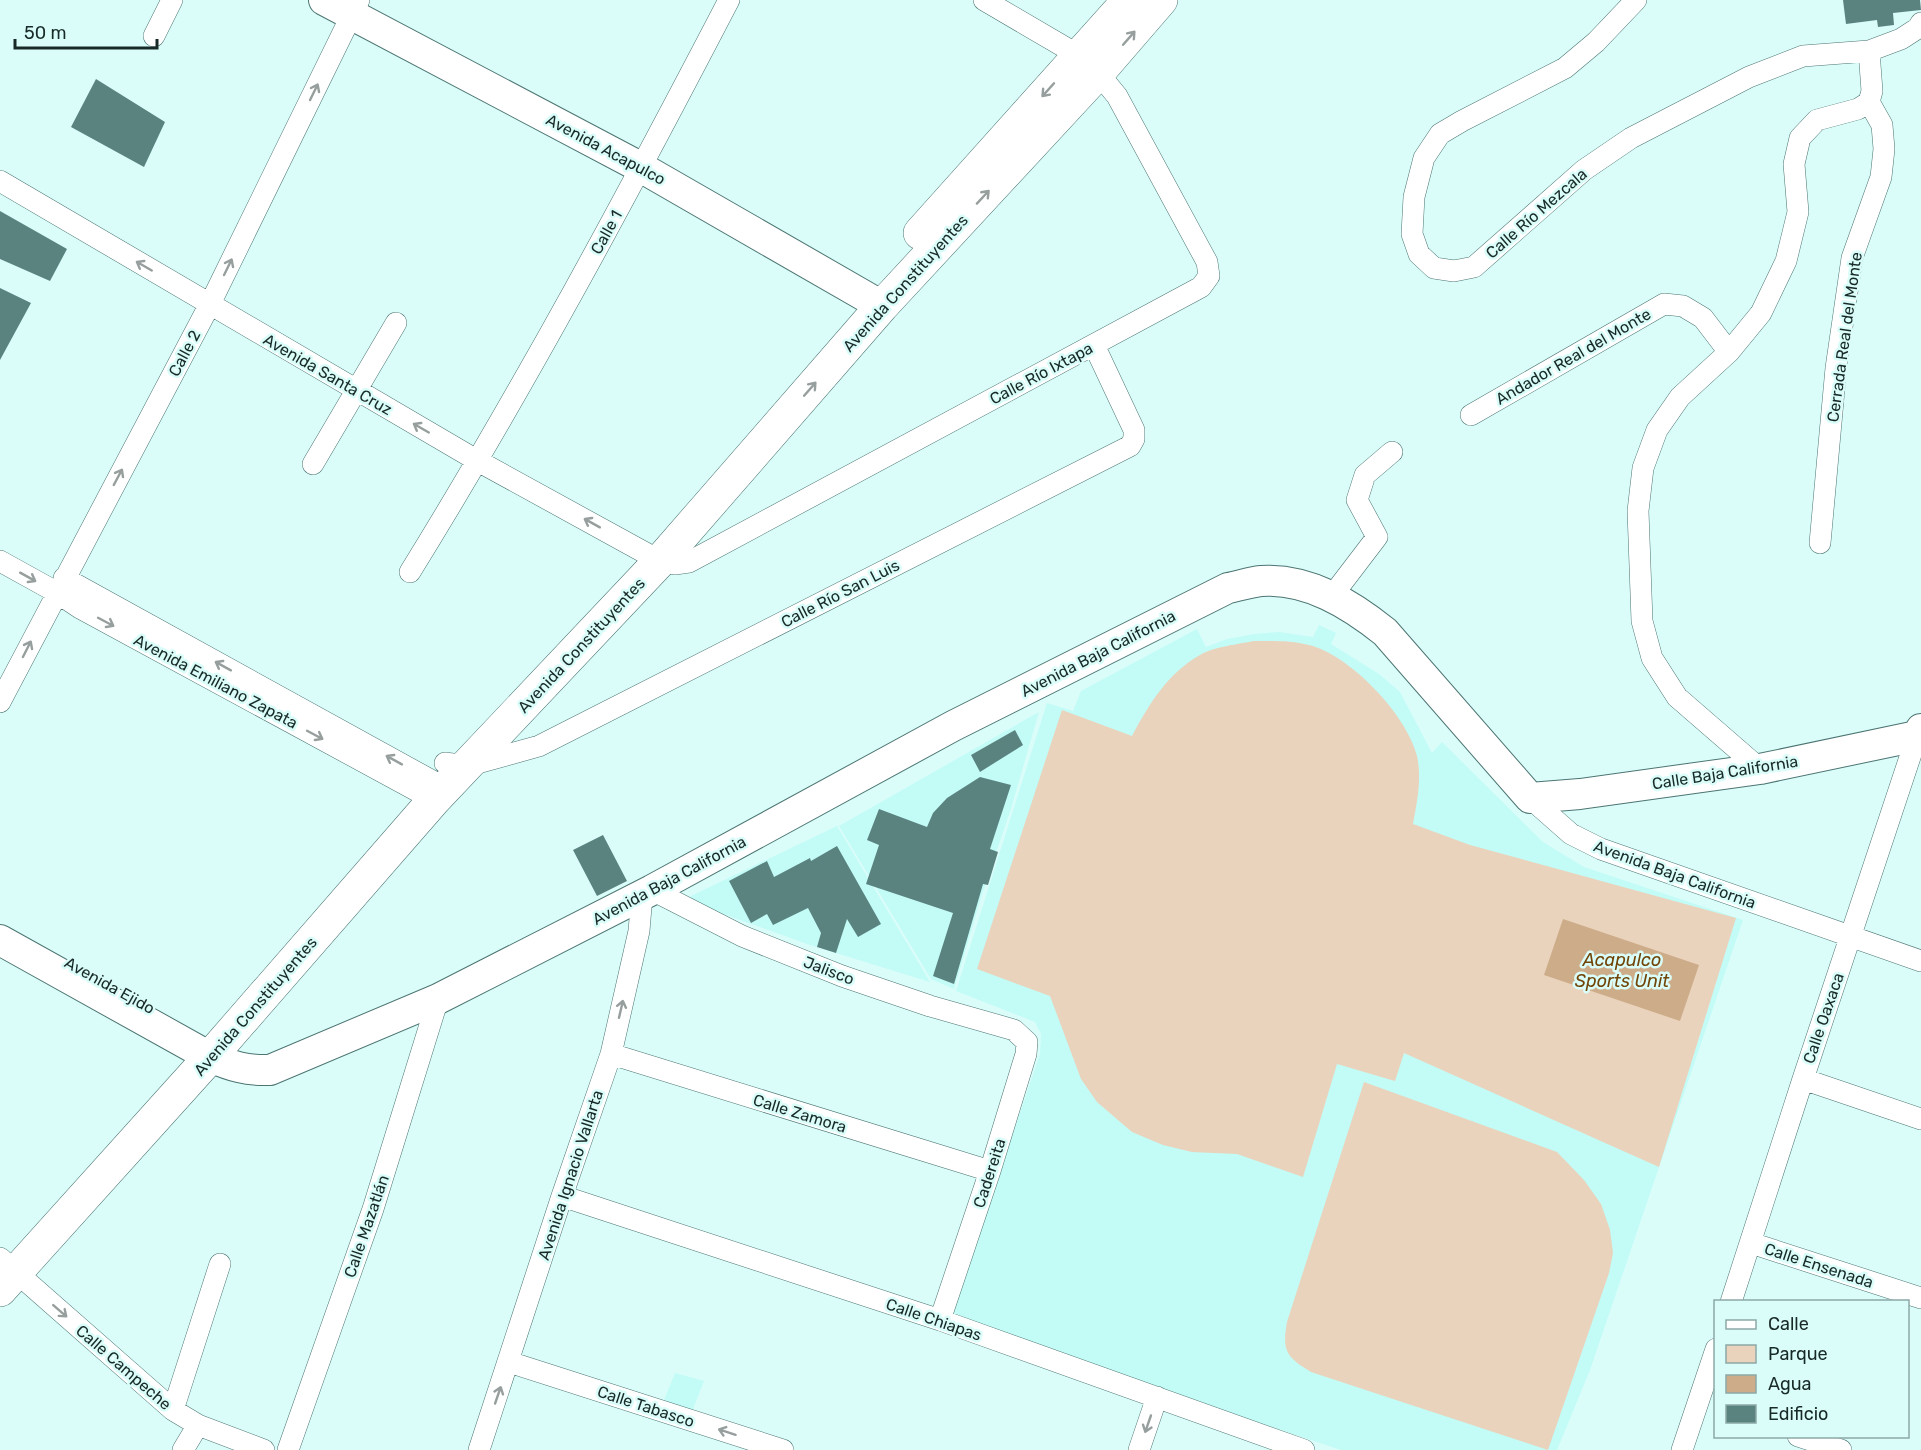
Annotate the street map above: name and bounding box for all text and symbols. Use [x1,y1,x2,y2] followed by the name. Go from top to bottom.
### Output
[15,12,158,50] scale bar
[24,22,67,44] text: 50 m
[1122,30,1135,46] one-way arrow
[1041,82,1055,97] one-way arrow
[308,84,320,102] one-way arrow
[543,110,669,189] street label: Avenida Acapulco
[1482,164,1591,262] street label: Calle Río Mezcala
[976,190,990,205] one-way arrow
[587,207,626,257] street label: Calle 1
[839,211,972,356] street label: Avenida Constituyentes
[1823,251,1866,423] street label: Cerrada Real del Monte
[136,259,153,271] one-way arrow
[222,259,234,277] one-way arrow
[1492,304,1654,409] street label: Andador Real del Monte
[164,327,204,380] street label: Calle 2
[260,330,395,419] street label: Avenida Santa Cruz
[986,338,1096,409] street label: Calle Río Ixtapa
[803,382,817,397] one-way arrow
[413,422,430,434] one-way arrow
[112,469,124,486] one-way arrow
[583,517,601,528] one-way arrow
[778,555,903,632] street label: Calle Río San Luis
[19,571,36,583] one-way arrow
[514,574,649,717] street label: Avenida Constituyentes
[1018,606,1179,701] street label: Avenida Baja California
[97,616,114,628] one-way arrow
[131,630,301,733] street label: Avenida Emiliano Zapata
[21,641,33,659] one-way arrow
[215,660,232,672] one-way arrow
[306,729,324,741] one-way arrow
[1651,752,1799,793] street label: Calle Baja California
[386,754,403,766] one-way arrow
[589,832,749,929] street label: Avenida Baja California
[1591,836,1758,913] street label: Avenida Baja California
[190,933,321,1080] street label: Avenida Constituyentes
[1575,949,1670,992] water label: Acapulco Sports Unit
[801,952,857,989] street label: Jalisco
[61,953,158,1018] street label: Avenida Ejido
[1799,970,1848,1066] street label: Calle Oaxaca
[616,1000,627,1019] one-way arrow
[534,1088,607,1263] street label: Avenida Ignacio Vallarta
[751,1090,849,1137] street label: Calle Zamora
[969,1136,1010,1210] street label: Cadereita
[340,1172,393,1280] street label: Calle Mazatlán
[1762,1239,1876,1292] street label: Calle Ensenada
[884,1294,984,1345] street label: Calle Chiapas
[1714,1300,1909,1438] legend
[52,1304,67,1318] one-way arrow
[1768,1313,1809,1335] text: Calle
[72,1321,175,1414] street label: Calle Campeche
[1768,1343,1828,1365] text: Parque
[1768,1373,1811,1395] text: Agua
[595,1382,697,1431] street label: Calle Tabasco
[493,1386,504,1405] one-way arrow
[1768,1403,1828,1425] text: Edificio
[1142,1414,1153,1433] one-way arrow
[718,1426,737,1437] one-way arrow

